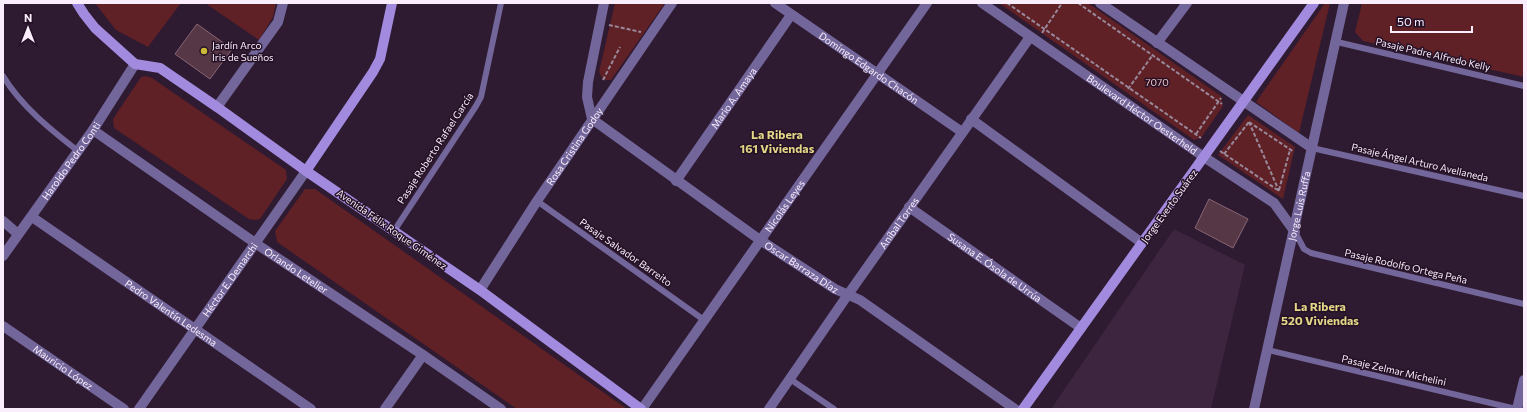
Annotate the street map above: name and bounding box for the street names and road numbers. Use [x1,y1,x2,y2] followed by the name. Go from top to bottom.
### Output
[817,29,921,106] street label: Domingo Edgardo Chacón
[1374,35,1492,73] street label: Pasaje Padre Alfredo Kelly
[708,65,759,131] street label: Mario A. Amaya
[1085,72,1200,157] street label: Boulevard Héctor Oesterheld
[394,90,476,206] street label: Pasaje Roberto Rafael García
[544,105,605,187] street label: Rosa Cristina Godoy
[39,119,103,202] street label: Haroldo Pedro Conti
[1350,140,1490,184] street label: Pasaje Ángel Arturo Avellaneda
[1138,167,1200,245] street label: Jorge Everto Suárez
[1285,170,1313,242] street label: Jorge Luis Ruffa
[762,177,807,234] street label: Nicolás Leyes
[335,186,450,272] street label: Avenida Félix Roque Giménez
[876,194,921,251] street label: Aníbal Torres
[578,216,674,288] street label: Pasaje Salvador Barreito
[946,230,1044,305] street label: Susana E. Ósola de Urrúa
[762,239,840,296] street label: Oscar Barraza Díaz
[200,240,260,319] street label: Héctor E. Demarchi
[262,245,330,296] street label: Orlando Letelier
[1343,246,1469,286] street label: Pasaje Rodolfo Ortega Peña
[123,277,220,349] street label: Pedro Valentín Ledesma
[31,342,96,392] street label: Mauricio López
[1341,352,1447,388] street label: Pasaje Zelmar Michelini

